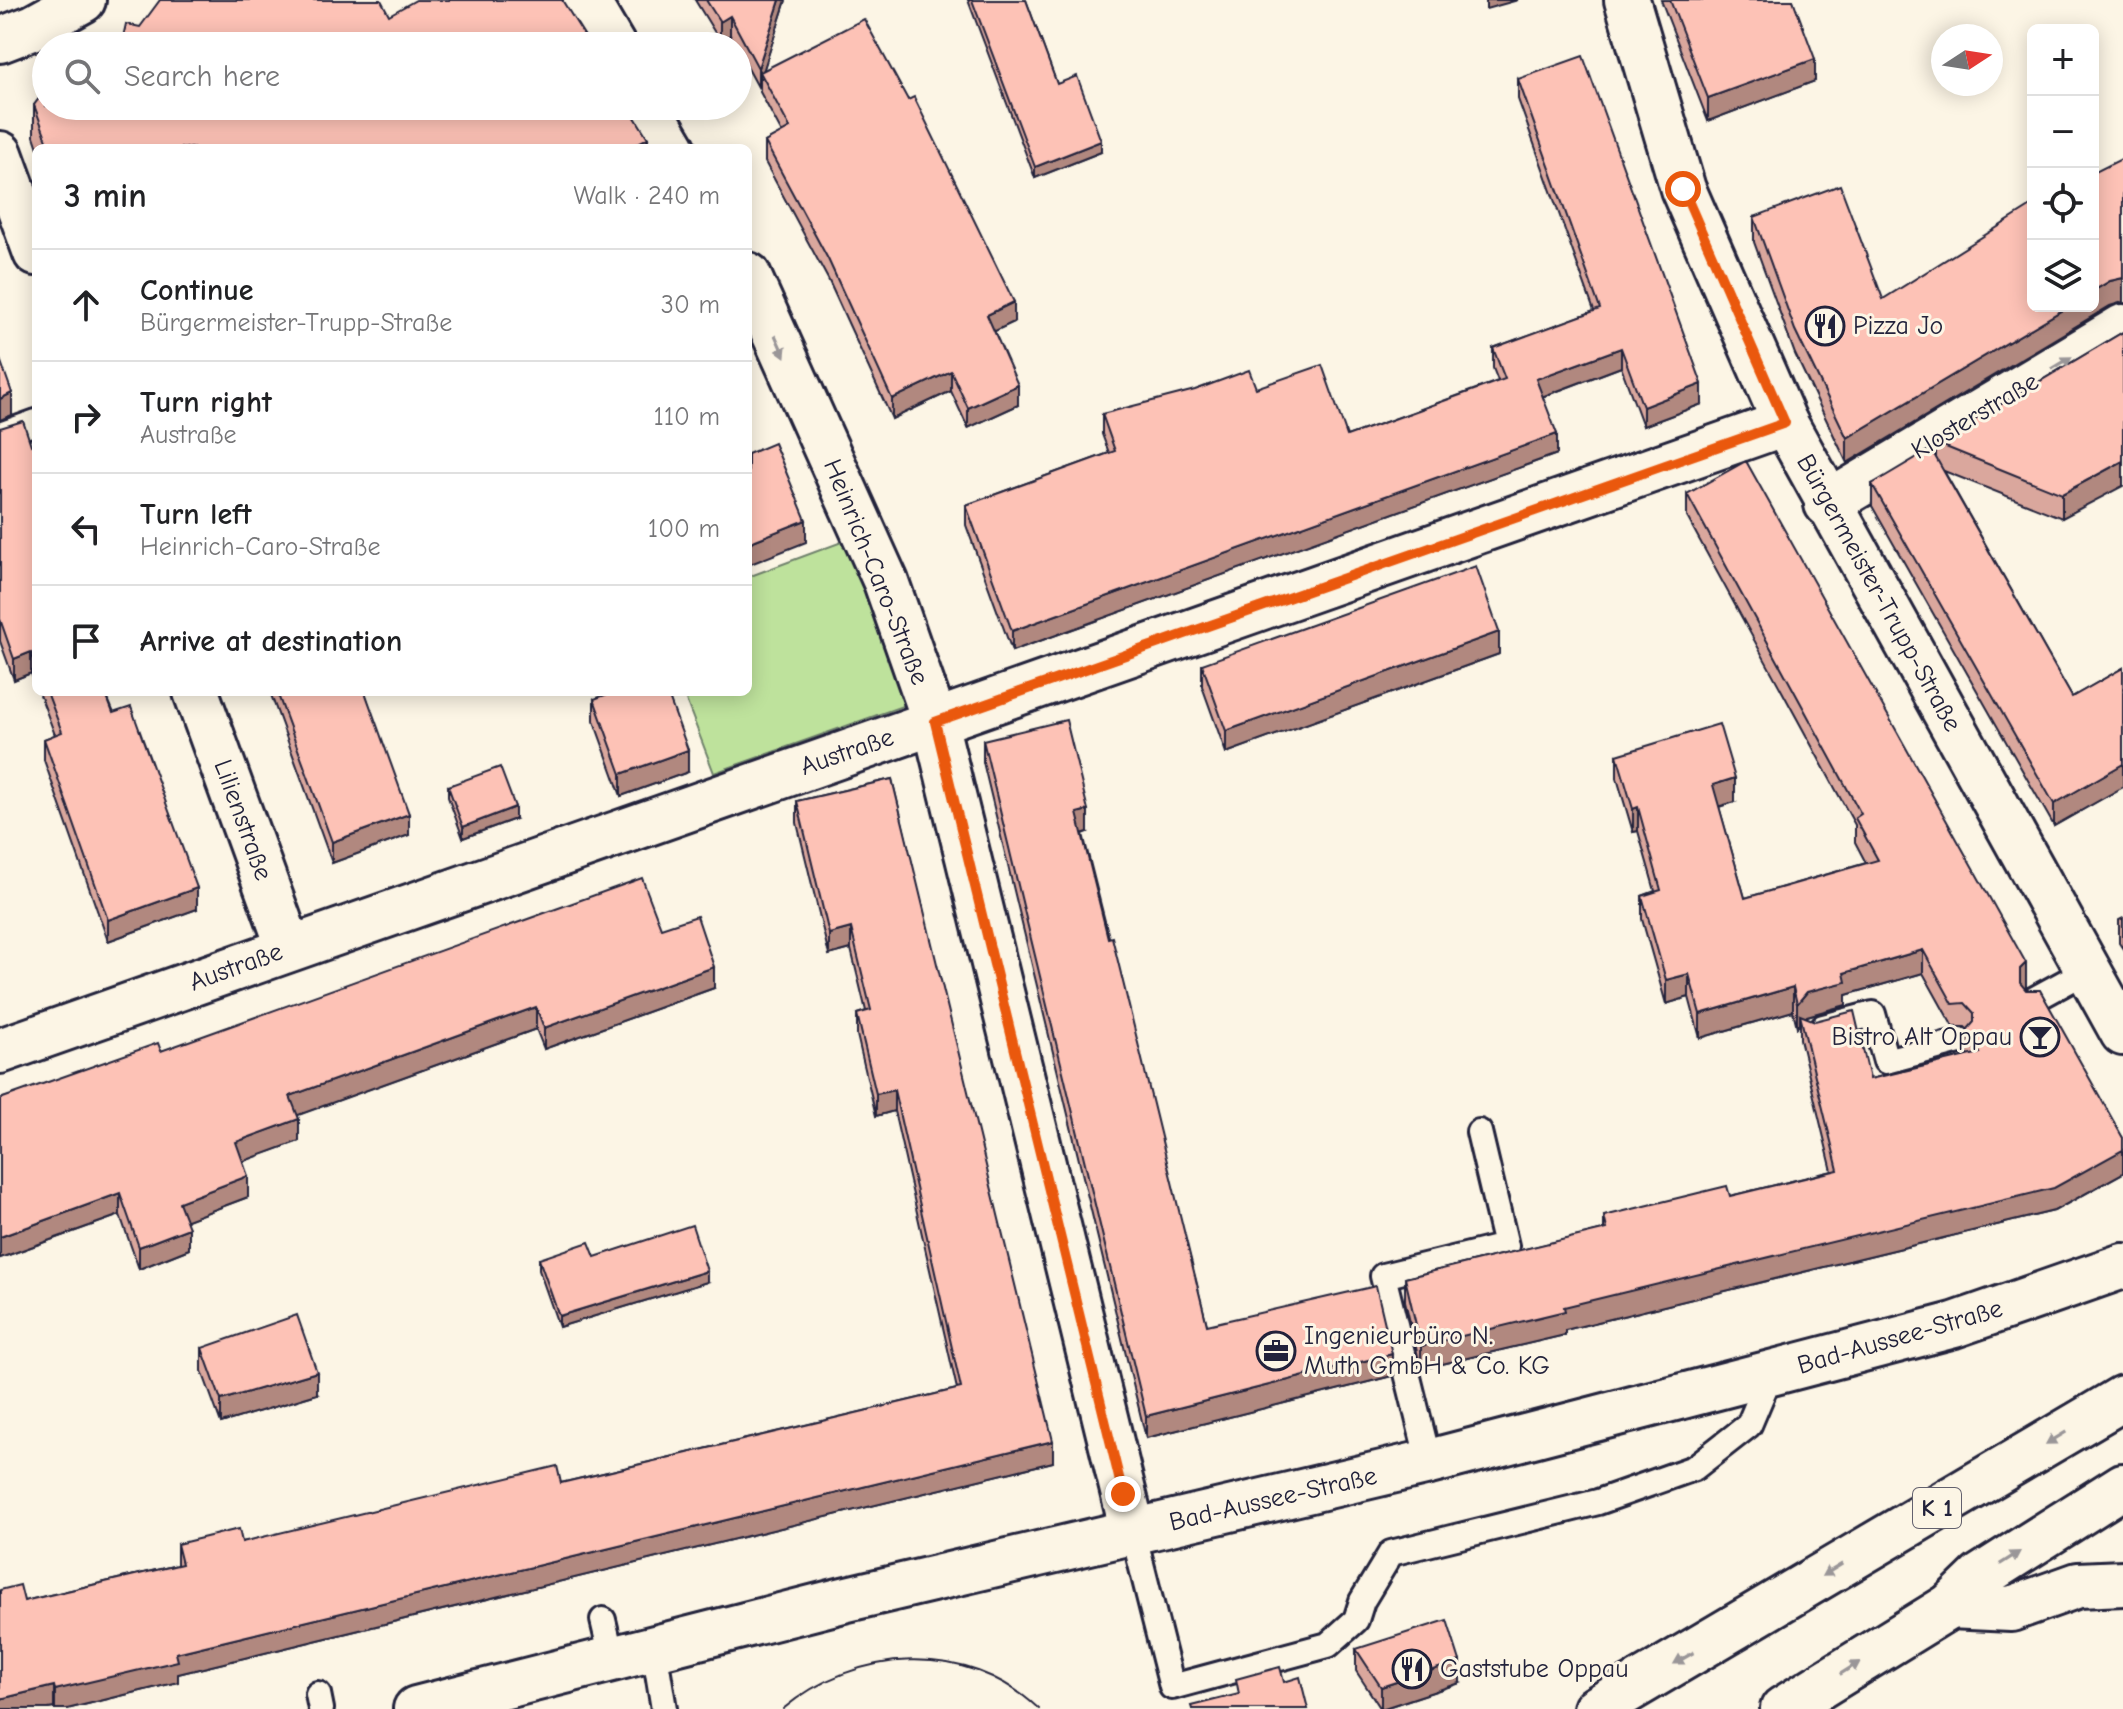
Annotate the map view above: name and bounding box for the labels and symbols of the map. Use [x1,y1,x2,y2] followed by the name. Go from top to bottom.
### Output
[1931,24,2003,96] north arrow
[1665,171,1701,207] route start
[1804,305,1846,347] restaurant icon: Pizza Jo
[1853,311,1943,341] place label: Pizza Jo
[774,335,787,358] one-way arrow
[2051,357,2073,371] one-way arrow
[1906,366,2044,466] street label: Klosterstraße
[1790,449,1968,737] street label: Bürgermeister-Trupp-Straße
[817,455,935,689] street label: Heinrich-Caro-Straße
[796,722,898,782] street label: Austraße
[207,756,279,884] street label: Lilienstraße
[185,936,287,998] street label: Austraße
[2019,1016,2061,1058] bar icon: Bistro Alt Oppau
[1831,1022,2012,1052] place label: Bistro Alt Oppau
[1794,1293,2006,1381] street label: Bad-Aussee-Straße
[1304,1321,1550,1381] place label: Ingenieurbüro N. Muth GmbH & Co. KG
[1255,1330,1297,1372] office icon: Ingenieurbüro N. Muth GmbH & Co. KG
[2045,1430,2067,1444] one-way arrow
[1166,1461,1380,1537] street label: Bad-Aussee-Straße
[1105,1476,1141,1512] route end
[1913,1488,1961,1528] road number: K 1
[2000,1550,2021,1565] one-way arrow
[1821,1563,1843,1577] one-way arrow
[1391,1648,1433,1690] restaurant icon: Gaststube Oppau
[1673,1651,1695,1665] one-way arrow
[1440,1654,1628,1684] place label: Gaststube Oppau
[1839,1661,1861,1675] one-way arrow

